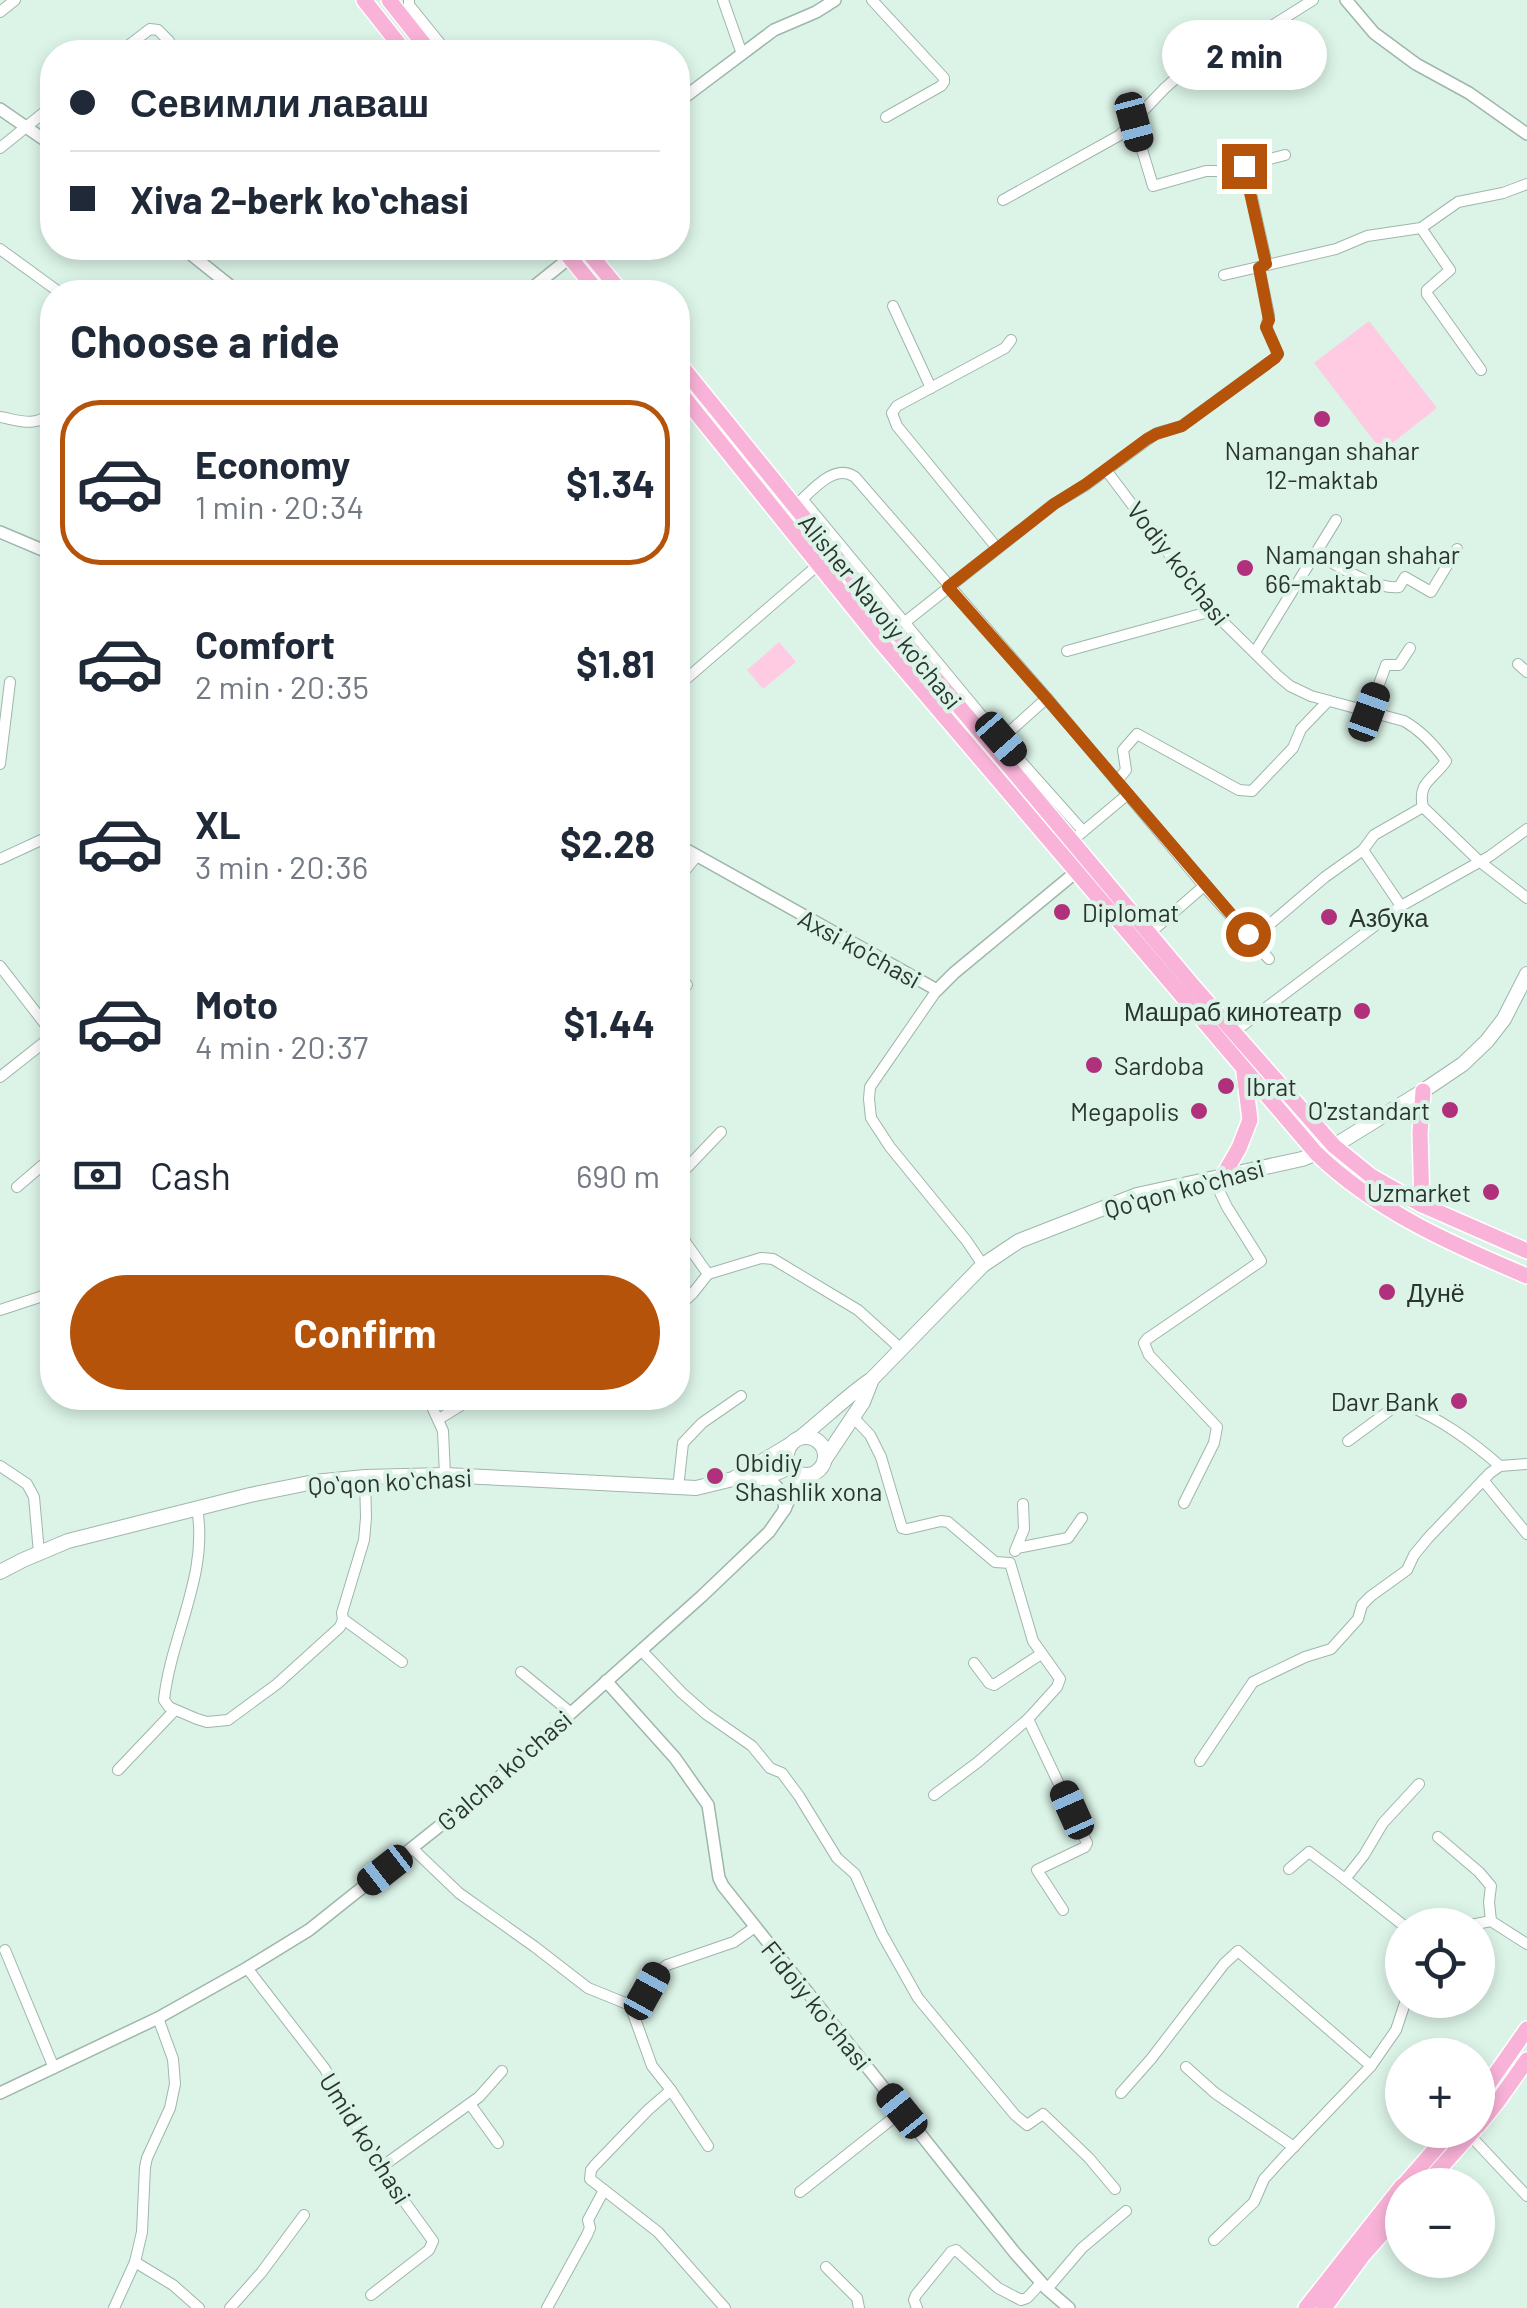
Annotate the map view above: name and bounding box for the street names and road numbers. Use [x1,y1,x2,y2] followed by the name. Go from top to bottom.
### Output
[1121,495,1237,631] street label: Vodiy ko'chasi
[793,507,969,715] street label: Alisher Navoiy ko'chasi
[793,902,927,994] street label: Axsi ko'chasi
[1101,1152,1267,1224] street label: Qoʻqon koʻchasi
[307,1462,473,1500] street label: Qoʻqon koʻchasi
[431,1703,577,1837] street label: Gʻalcha koʻchasi
[756,1934,878,2076] street label: Fidoiy koʻchasi
[314,2067,418,2209] street label: Umid koʻchasi

